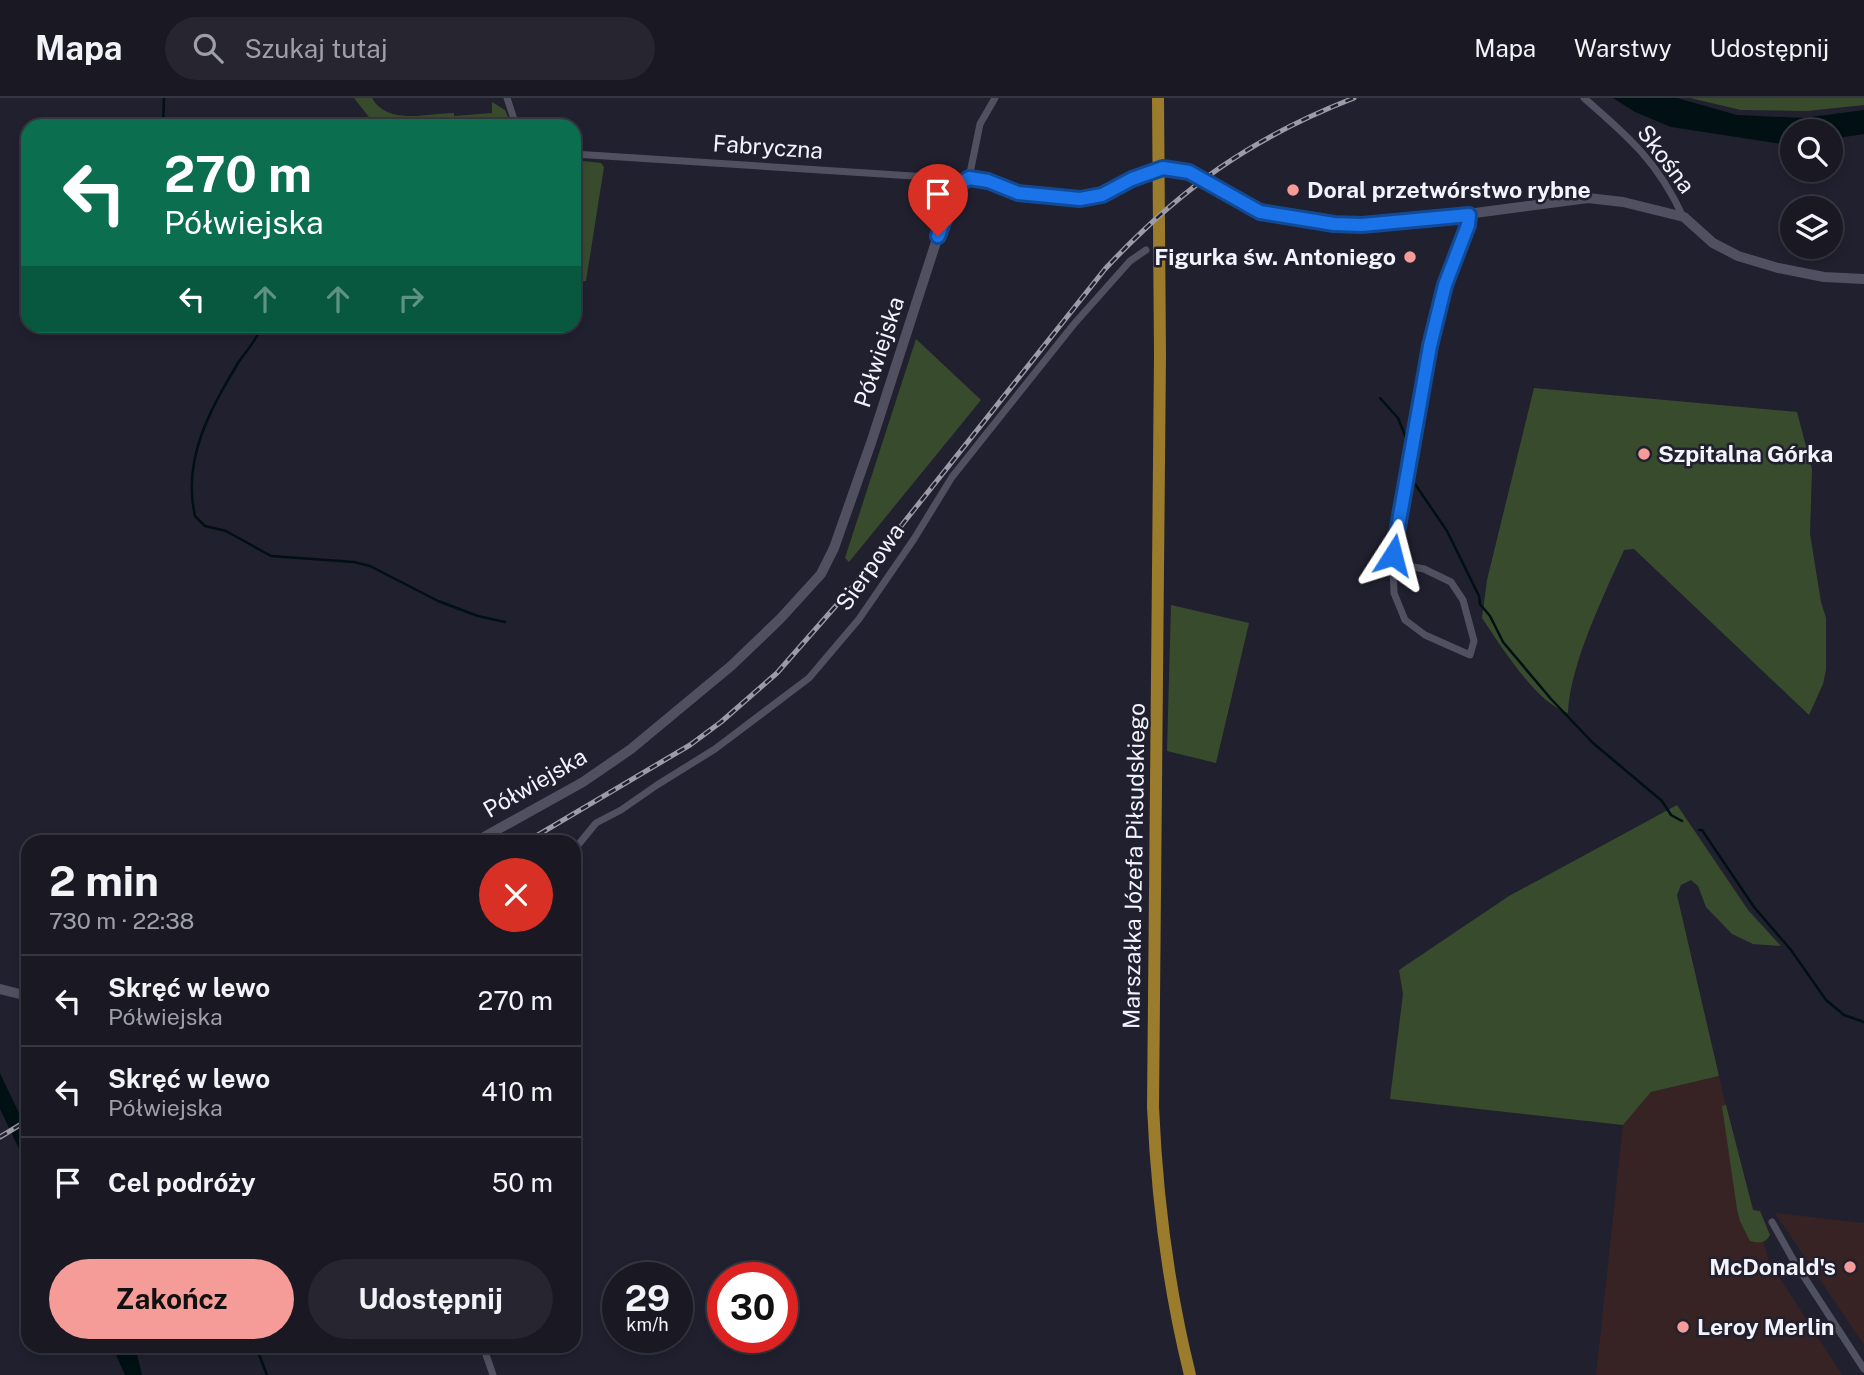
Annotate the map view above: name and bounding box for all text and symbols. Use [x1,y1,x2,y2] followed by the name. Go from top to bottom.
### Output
[165,17,655,80] search box
[35,29,123,67] text: Mapa
[189,29,227,67] icon: search
[245,33,388,64] text: Szukaj tutaj
[1474,34,1536,62] text: Mapa
[1574,34,1672,62] text: Warstwy
[1710,34,1829,62] text: Udostępnij
[1632,119,1701,198] street label: Skośna
[1780,119,1843,259] map controls
[1780,119,1843,182] button: search
[712,129,824,164] street label: Fabryczna
[164,145,312,203] text: 270 m
[49,147,140,238] icon: left
[908,164,968,236] pin
[919,175,957,213] icon: arrive
[1307,176,1591,203] place label: Doral przetwórstwo rybne
[1285,182,1301,198] marker: Doral przetwórstwo rybne
[1780,196,1843,259] button: layers
[164,204,324,241] text: Półwiejska
[1154,243,1396,270] place label: Figurka św. Antoniego
[1402,249,1418,265] marker: Figurka św. Antoniego
[173,280,211,318] icon: left
[246,280,284,318] icon: ahead
[319,280,357,318] icon: ahead
[392,280,430,318] icon: right
[848,293,909,411] street label: Półwiejska
[1658,440,1833,467] place label: Szpitalna Górka
[1636,446,1652,462] marker: Szpitalna Górka
[830,518,909,615] street label: Sierpowa
[1356,518,1430,592] position arrow
[1117,703,1150,1029] street label: Marszałka Józefa Piłsudskiego
[478,742,591,823] street label: Półwiejska
[49,856,159,905] text: 2 min
[479,858,553,932] button: close
[49,907,194,934] text: 730 m · 22:38
[108,972,270,1003] text: Skręć w lewo
[49,982,87,1020] icon: left
[478,985,553,1016] text: 270 m
[108,1003,223,1030] text: Półwiejska
[108,1063,270,1094] text: Skręć w lewo
[49,1073,87,1111] icon: left
[481,1076,553,1107] text: 410 m
[108,1094,223,1121] text: Półwiejska
[49,1164,87,1202] icon: arrive
[108,1167,256,1198] text: Cel podróży
[492,1167,553,1198] text: 50 m
[1709,1253,1836,1280] place label: McDonald's
[49,1259,294,1339] button: Zakończ
[308,1259,553,1339] button: Udostępnij
[1842,1259,1858,1275] marker: McDonald's
[707,1262,798,1353] speed limit sign: 30
[625,1278,670,1319] text: 29
[1697,1313,1835,1340] place label: Leroy Merlin
[626,1314,669,1335] text: km/h
[1675,1319,1691,1335] marker: Leroy Merlin

